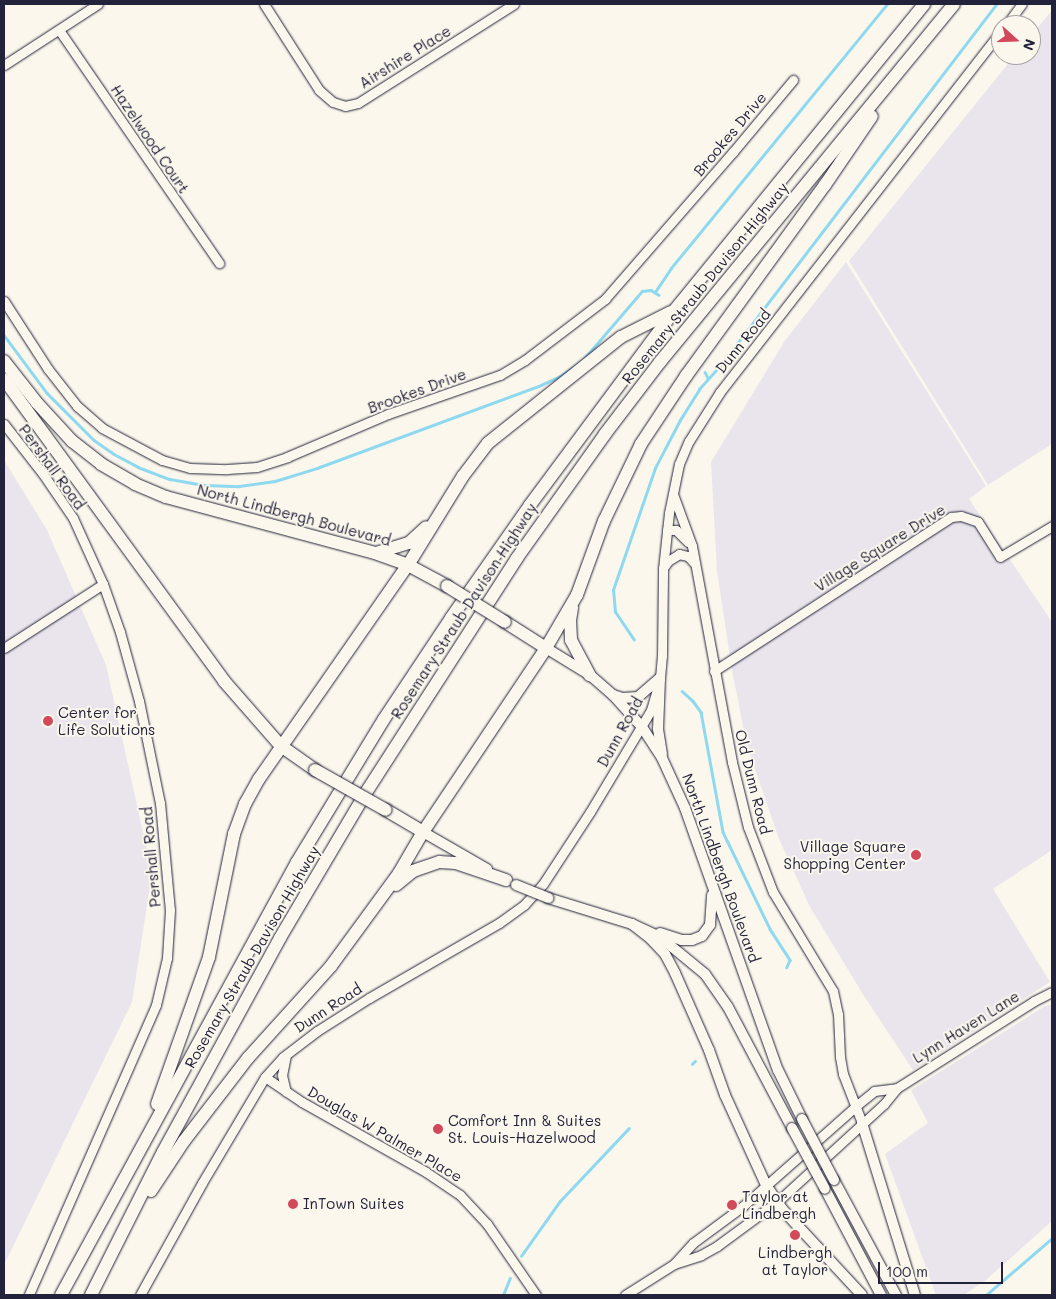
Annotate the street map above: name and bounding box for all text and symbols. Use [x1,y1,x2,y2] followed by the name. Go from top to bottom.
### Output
[991,15,1041,65] north arrow
[356,22,454,92] street label: Airshire Place
[1019,37,1040,53] text: N
[107,81,193,197] street label: Hazelwood Court
[690,89,770,179] street label: Brookes Drive
[618,179,792,387] street label: Rosemary Straub Davison Highway
[712,305,774,377] street label: Dunn Road
[365,365,469,417] street label: Brookes Drive
[15,421,89,513] street label: Pershall Road
[195,480,393,550] street label: North Lindbergh Boulevard
[387,500,541,722] street label: Rosemary Straub Davison Highway
[811,500,949,596] street label: Village Square Drive
[593,694,647,770] street label: Dunn Road
[58,703,155,738] place label: Center for Life Solutions
[42,715,54,727] marker: Center for Life Solutions
[731,728,775,836] street label: Old Dunn Road
[678,771,764,965] street label: North Lindbergh Boulevard
[138,806,164,908] street label: Pershall Road
[784,837,906,872] place label: Village Square Shopping Center
[181,843,323,1071] street label: Rosemary Straub Davison Highway
[910,849,922,861] marker: Village Square Shopping Center
[291,979,365,1037] street label: Dunn Road
[909,987,1023,1067] street label: Lynn Haven Lane
[305,1082,465,1186] street label: Douglas W Palmer Place
[448,1111,601,1146] place label: Comfort Inn & Suites St. Louis-Hazelwood
[432,1123,444,1135] marker: Comfort Inn & Suites St. Louis-Hazelwood
[742,1187,816,1222] place label: Taylor at Lindbergh
[303,1195,404,1213] place label: InTown Suites
[287,1198,299,1210] marker: InTown Suites
[726,1199,738,1211] marker: Taylor at Lindbergh
[789,1229,801,1241] marker: Lindbergh at Taylor
[758,1243,832,1278] place label: Lindbergh at Taylor
[881,1252,1006,1284] scale bar
[886,1261,928,1281] text: 100 m

